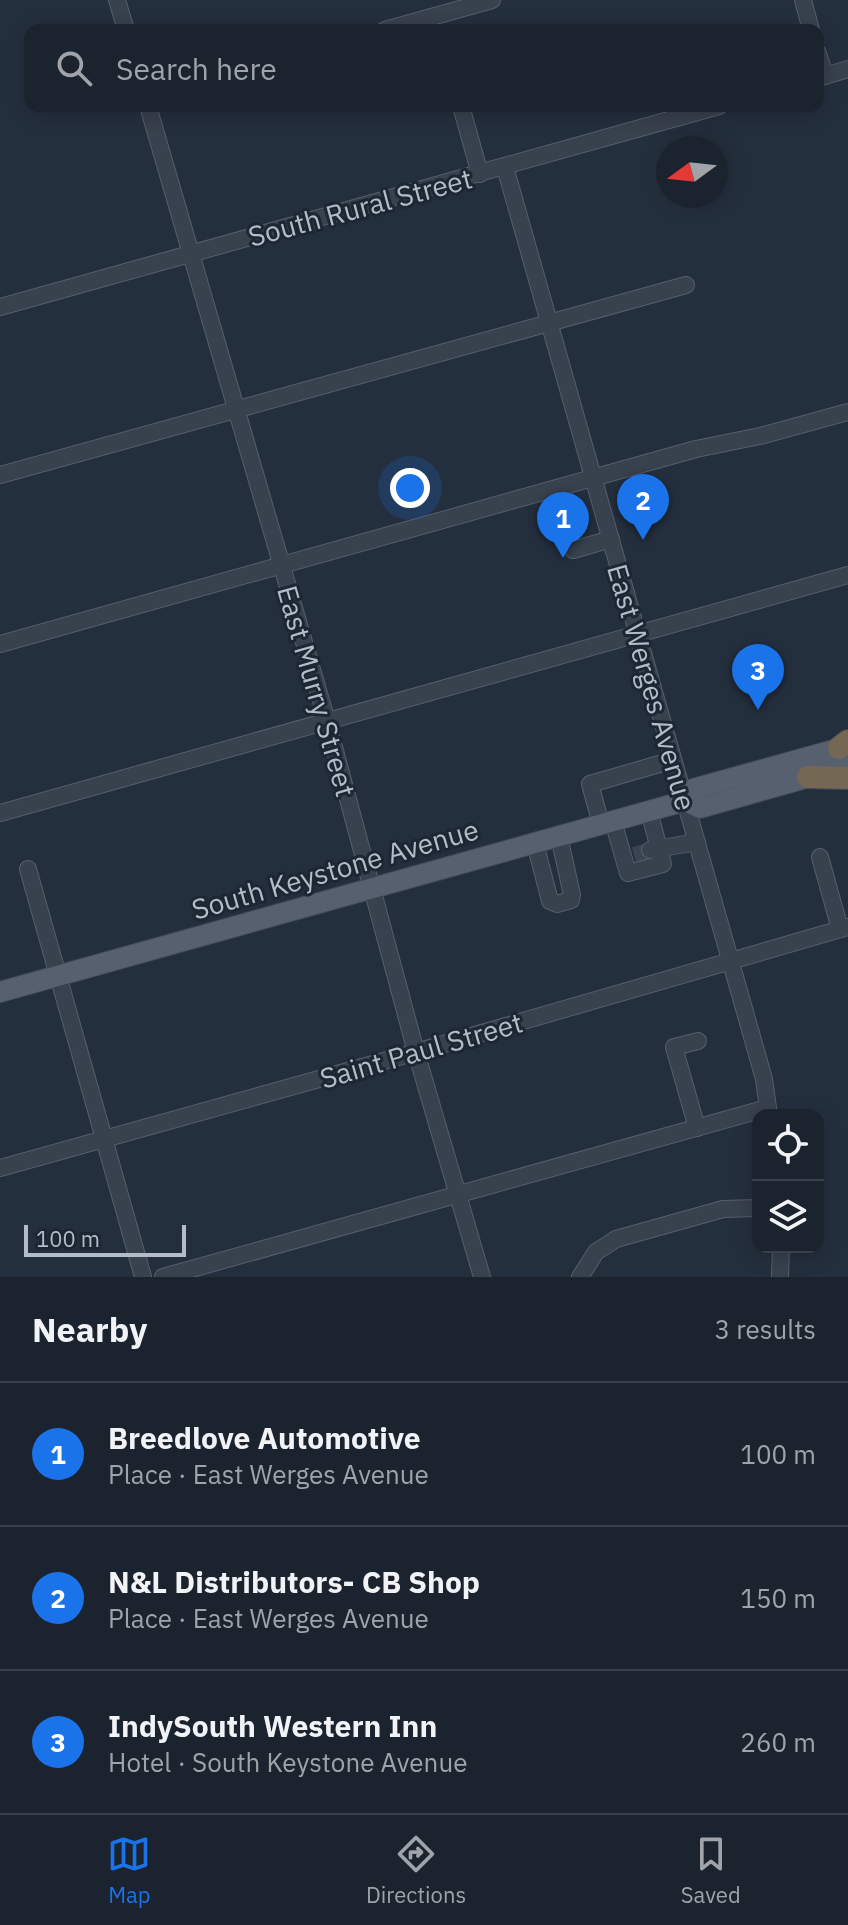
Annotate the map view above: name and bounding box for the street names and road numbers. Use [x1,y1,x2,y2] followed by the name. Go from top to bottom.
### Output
[244,159,476,255] street label: South Rural Street
[599,560,705,814] street label: East Werges Avenue
[269,581,365,801] street label: East Murry Street
[187,810,483,928] street label: South Keystone Avenue
[315,1003,527,1097] street label: Saint Paul Street

